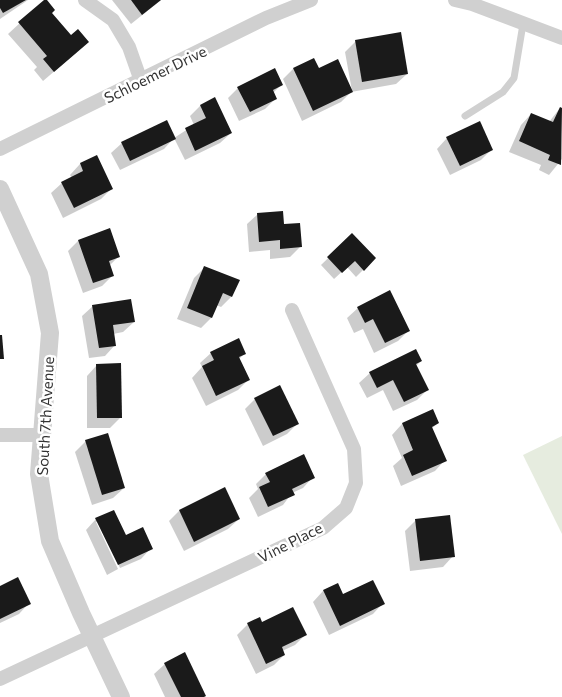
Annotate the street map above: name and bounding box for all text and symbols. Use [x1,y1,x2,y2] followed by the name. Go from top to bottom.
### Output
[101,41,209,107] street label: Schloemer Drive
[33,356,57,476] street label: South 7th Avenue
[255,518,325,566] street label: Vine Place

